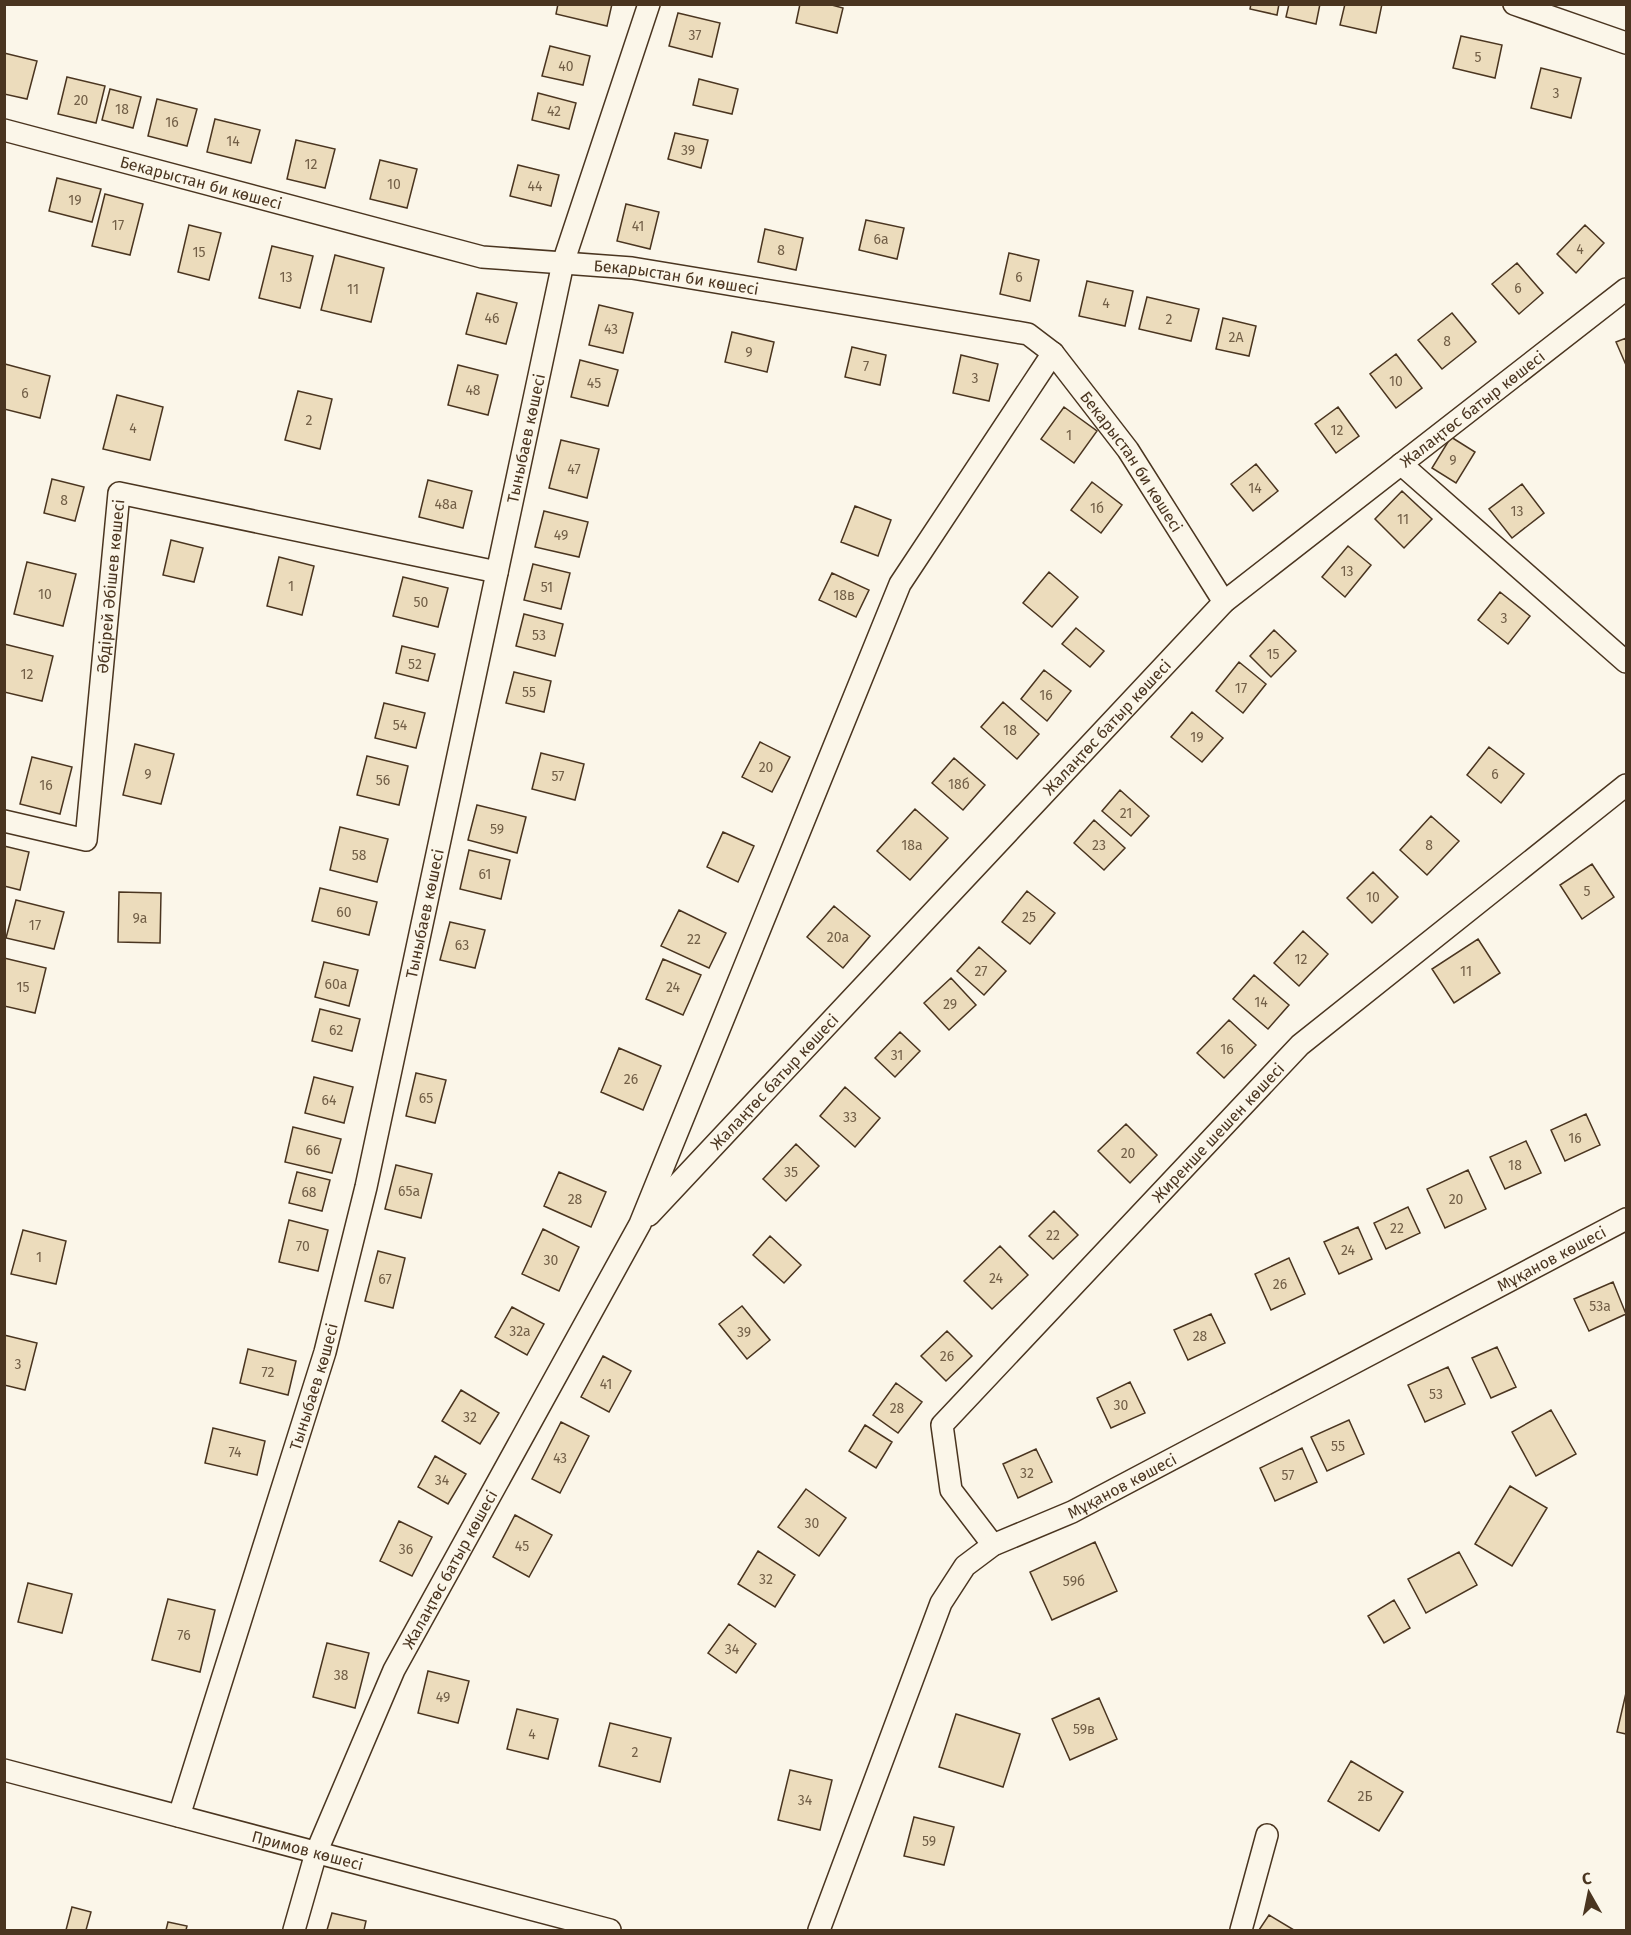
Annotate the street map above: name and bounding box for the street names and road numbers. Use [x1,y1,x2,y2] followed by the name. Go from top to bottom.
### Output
[118,152,284,213] street label: Бекарыстан би көшесі
[593,256,760,299] street label: Бекарыстан би көшесі
[1396,346,1548,471] street label: Жалаңтөс батыр көшесі
[503,372,549,505] street label: Тыныбаев көшесі
[1076,387,1187,535] street label: Бекарыстан би көшесі
[92,498,128,674] street label: Әбдірей Әбішев көшесі
[1039,655,1175,799] street label: Жалаңтөс батыр көшесі
[401,847,447,980] street label: Тыныбаев көшесі
[706,1010,842,1153] street label: Жалаңтөс батыр көшесі
[1148,1059,1288,1206] street label: Жиренше шешен көшесі
[1494,1222,1609,1295] street label: Мұқанов көшесі
[285,1321,341,1452] street label: Тыныбаев көшесі
[1064,1449,1180,1522] street label: Мұқанов көшесі
[398,1487,501,1652] street label: Жалаңтөс батыр көшесі
[250,1826,365,1874] street label: Примов көшесі

